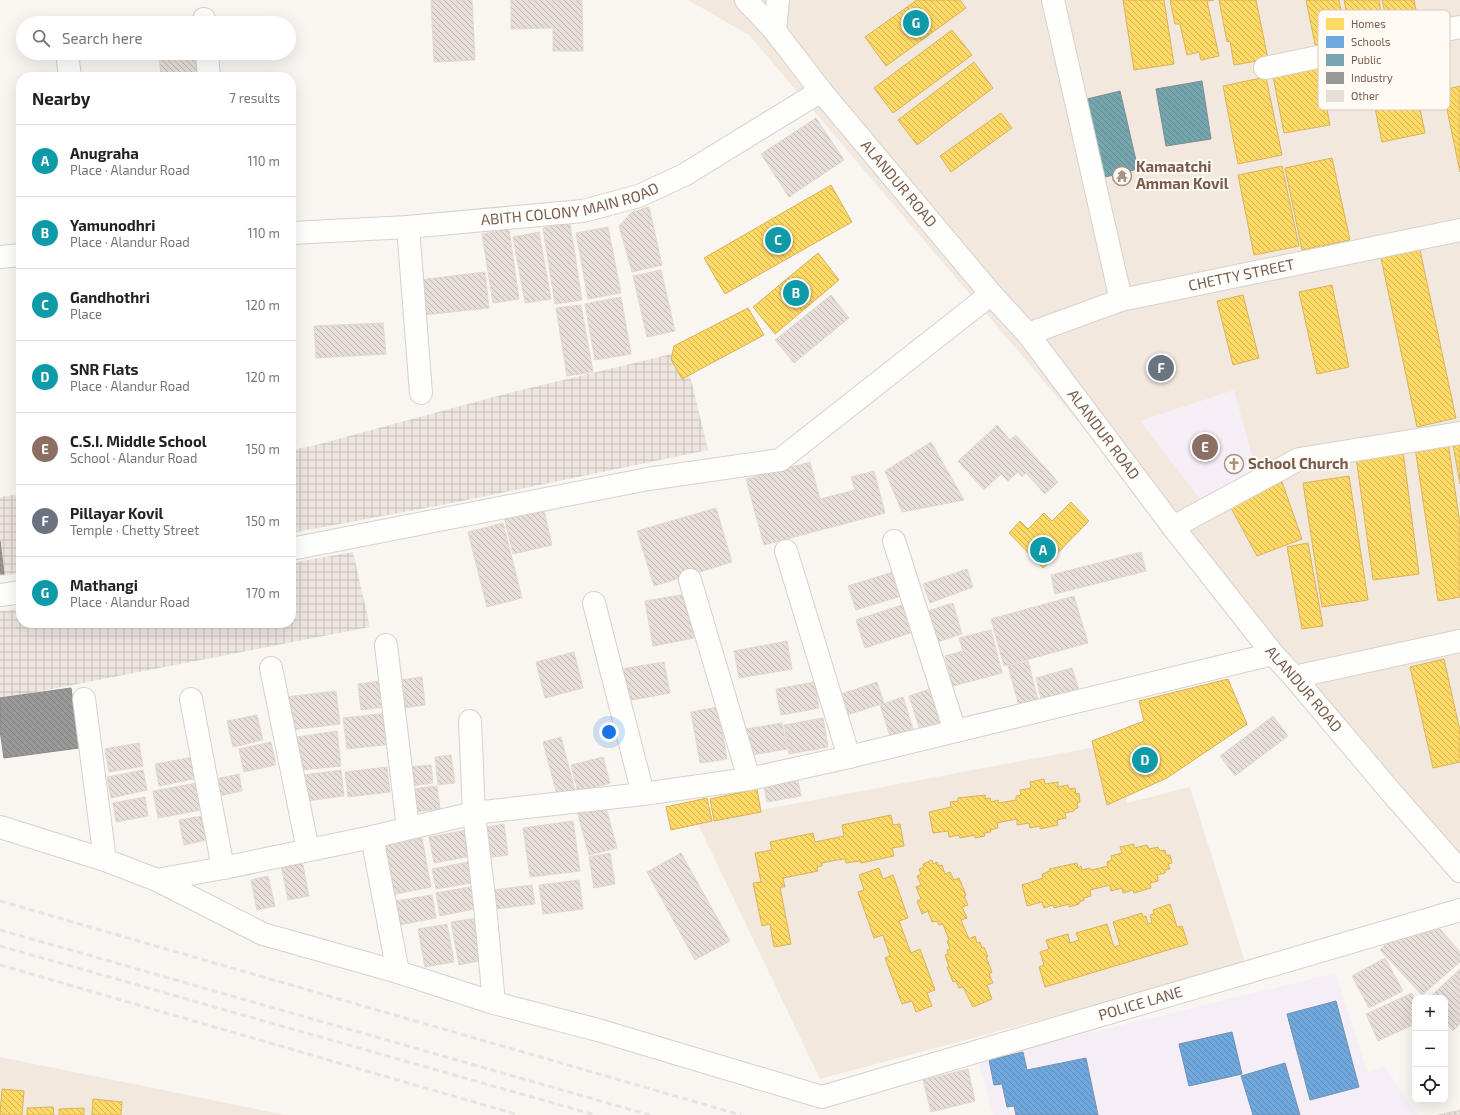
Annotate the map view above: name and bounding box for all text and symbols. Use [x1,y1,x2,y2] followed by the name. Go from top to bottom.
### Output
[903,8,929,38] pin: G
[1318,10,1450,110] legend
[16,16,296,60] search box
[1351,17,1386,30] text: Homes
[30,27,52,49] icon: search
[62,29,143,47] text: Search here
[1351,35,1391,48] text: Schools
[1351,53,1381,66] text: Public
[1351,71,1393,84] text: Industry
[32,88,90,108] text: Nearby
[1351,89,1380,102] text: Other
[229,90,280,106] text: 7 results
[858,136,941,230] street label: ALANDUR ROAD
[70,144,139,162] text: Anugraha
[41,153,49,169] text: A
[248,153,280,169] text: 110 m
[1136,157,1229,192] place label: Kamaatchi Amman Kovil
[70,162,190,178] text: Place · Alandur Road
[1111,165,1133,187] temple icon: Kamaatchi Amman Kovil
[480,178,661,228] street label: ABITH COLONY MAIN ROAD
[70,216,155,234] text: Yamunodhri
[41,225,49,241] text: B
[248,225,280,241] text: 110 m
[765,225,791,255] pin: C
[70,234,190,250] text: Place · Alandur Road
[1187,254,1296,294] street label: CHETTY STREET
[783,278,809,308] pin: B
[70,288,150,306] text: Gandhothri
[41,297,49,313] text: C
[245,297,280,313] text: 120 m
[70,306,102,322] text: Place
[1148,353,1174,383] pin: F
[70,360,139,378] text: SNR Flats
[41,369,49,385] text: D
[245,369,280,385] text: 120 m
[70,378,190,394] text: Place · Alandur Road
[1065,385,1144,483] street label: ALANDUR ROAD
[70,432,207,450] text: C.S.I. Middle School
[1192,432,1218,462] pin: E
[41,441,49,457] text: E
[246,441,280,457] text: 150 m
[70,450,197,466] text: School · Alandur Road
[1223,453,1245,475] church icon: School Church
[1248,454,1349,472] place label: School Church
[70,504,164,522] text: Pillayar Kovil
[41,513,49,529] text: F
[246,513,280,529] text: 150 m
[70,522,199,538] text: Temple · Chetty Street
[1030,535,1056,565] pin: A
[70,576,138,594] text: Mathangi
[41,585,49,601] text: G
[246,585,280,601] text: 170 m
[70,594,190,610] text: Place · Alandur Road
[1262,642,1347,735] street label: ALANDUR ROAD
[599,722,619,742] your location
[1132,745,1158,775] pin: D
[1096,982,1184,1024] street label: POLICE LANE
[1412,995,1448,1103] map controls
[1412,995,1448,1031] button: +
[1412,1031,1448,1067] button: −
[1412,1067,1448,1103] button: locate

